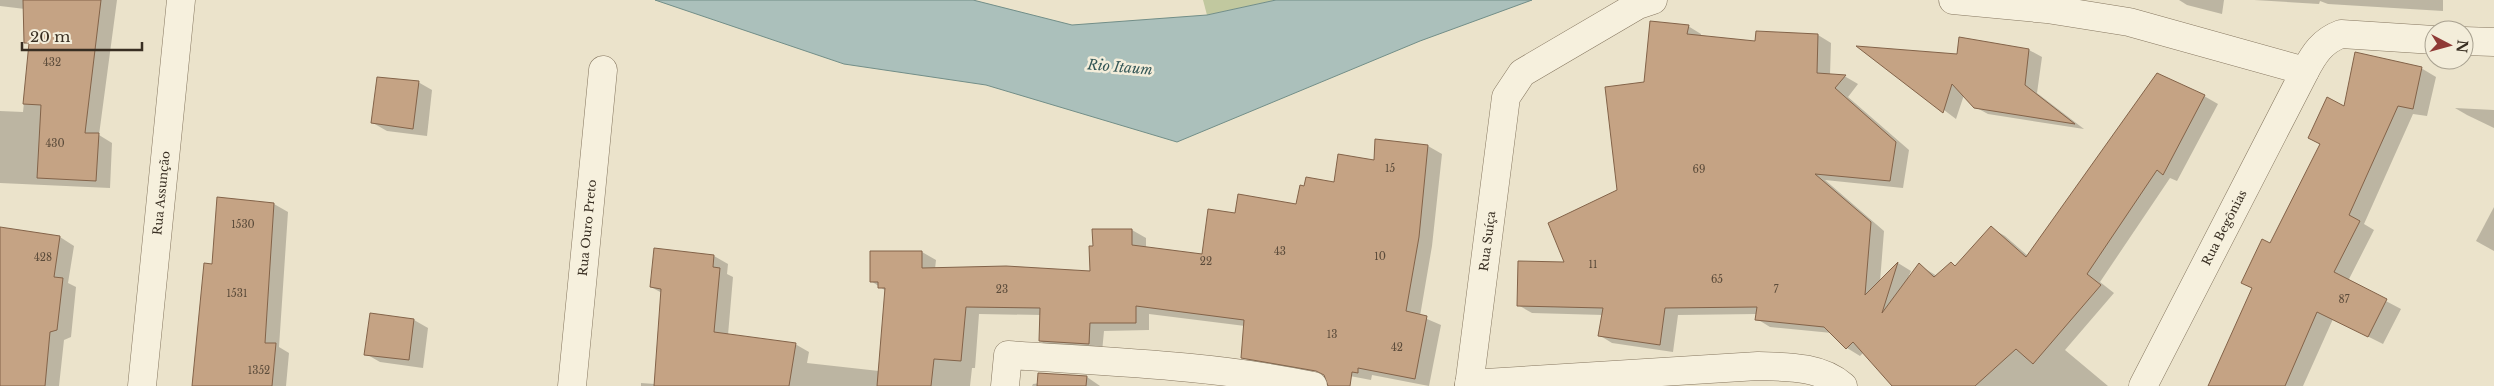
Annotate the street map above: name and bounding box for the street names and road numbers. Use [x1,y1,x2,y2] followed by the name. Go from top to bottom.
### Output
[149,150,173,236] street label: Rua Assunção
[575,179,599,277] street label: Rua Ouro Preto
[2198,187,2250,268] street label: Rua Begônias
[1476,210,1498,272] street label: Rua Suíça

